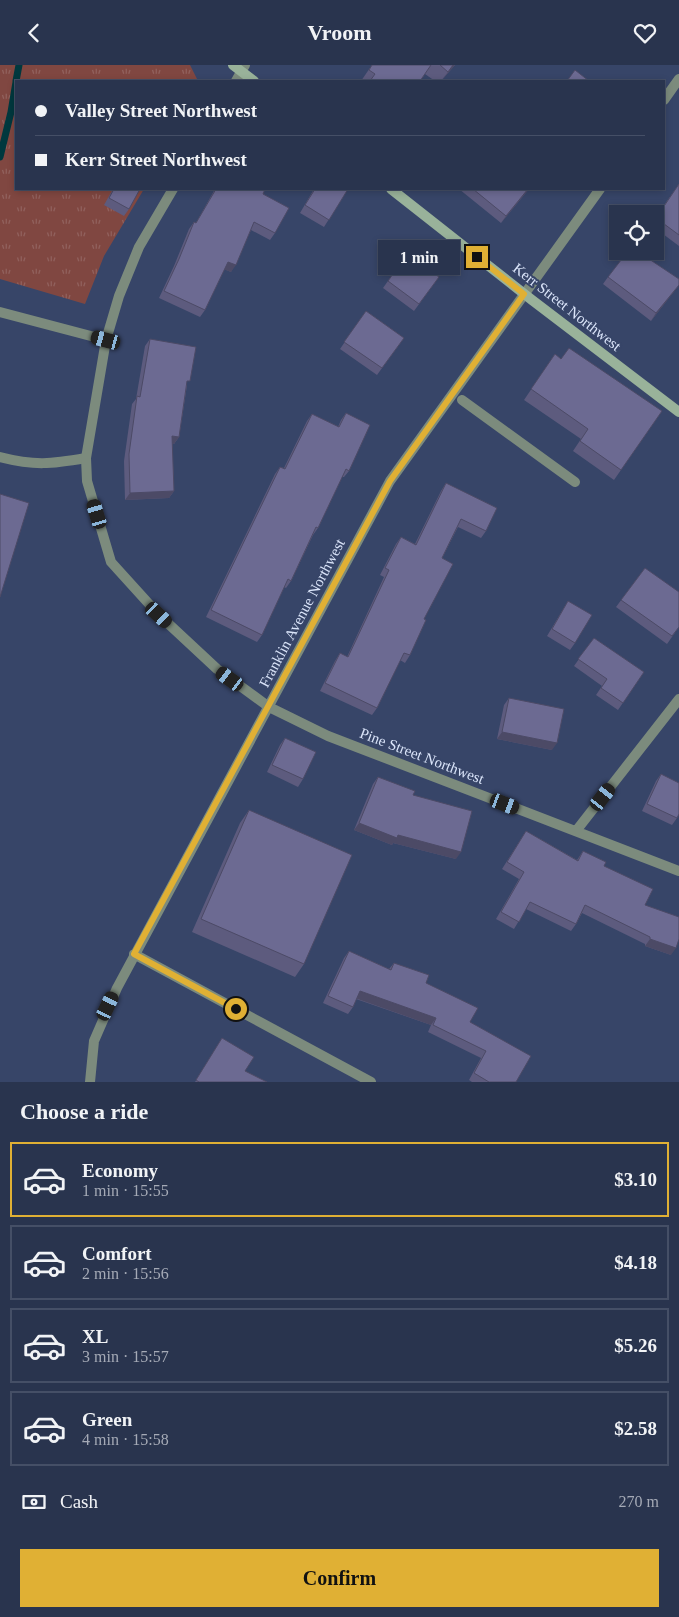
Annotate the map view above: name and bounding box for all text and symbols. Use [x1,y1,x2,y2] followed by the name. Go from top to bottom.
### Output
[20,19,48,47] icon: back
[631,19,659,47] icon: heart
[308,20,371,45] text: Vroom
[65,100,257,121] text: Valley Street Northwest
[65,149,247,170] text: Kerr Street Northwest
[609,205,664,260] map controls
[609,205,664,260] button: locate
[377,239,460,275] callout: 1 min
[466,246,488,268] route end
[400,249,438,266] text: 1 min
[510,260,625,355] street label: Kerr Street Northwest
[89,329,122,351] car
[85,497,108,531] car
[256,535,348,690] street label: Franklin Avenue Northwest
[142,599,175,631] car
[213,664,246,694] car
[358,725,487,787] street label: Pine Street Northwest
[587,781,618,813] car
[488,792,521,816] car
[94,989,121,1023] car
[225,998,247,1020] route start
[20,1099,148,1124] text: Choose a ride
[22,1157,67,1202] icon: car
[82,1160,158,1181] text: Economy
[614,1169,657,1190] text: $3.10
[82,1182,169,1199] text: 1 min · 15:55
[22,1240,67,1285] icon: car
[82,1243,152,1264] text: Comfort
[614,1252,657,1273] text: $4.18
[82,1265,169,1282] text: 2 min · 15:56
[22,1323,67,1368] icon: car
[82,1326,108,1347] text: XL
[614,1335,657,1356] text: $5.26
[82,1348,169,1365] text: 3 min · 15:57
[22,1406,67,1451] icon: car
[82,1409,132,1430] text: Green
[614,1418,657,1439] text: $2.58
[82,1431,169,1448] text: 4 min · 15:58
[20,1488,48,1516] icon: cash
[60,1491,98,1512] text: Cash
[619,1493,659,1510] text: 270 m
[20,1549,659,1607] button: Confirm

